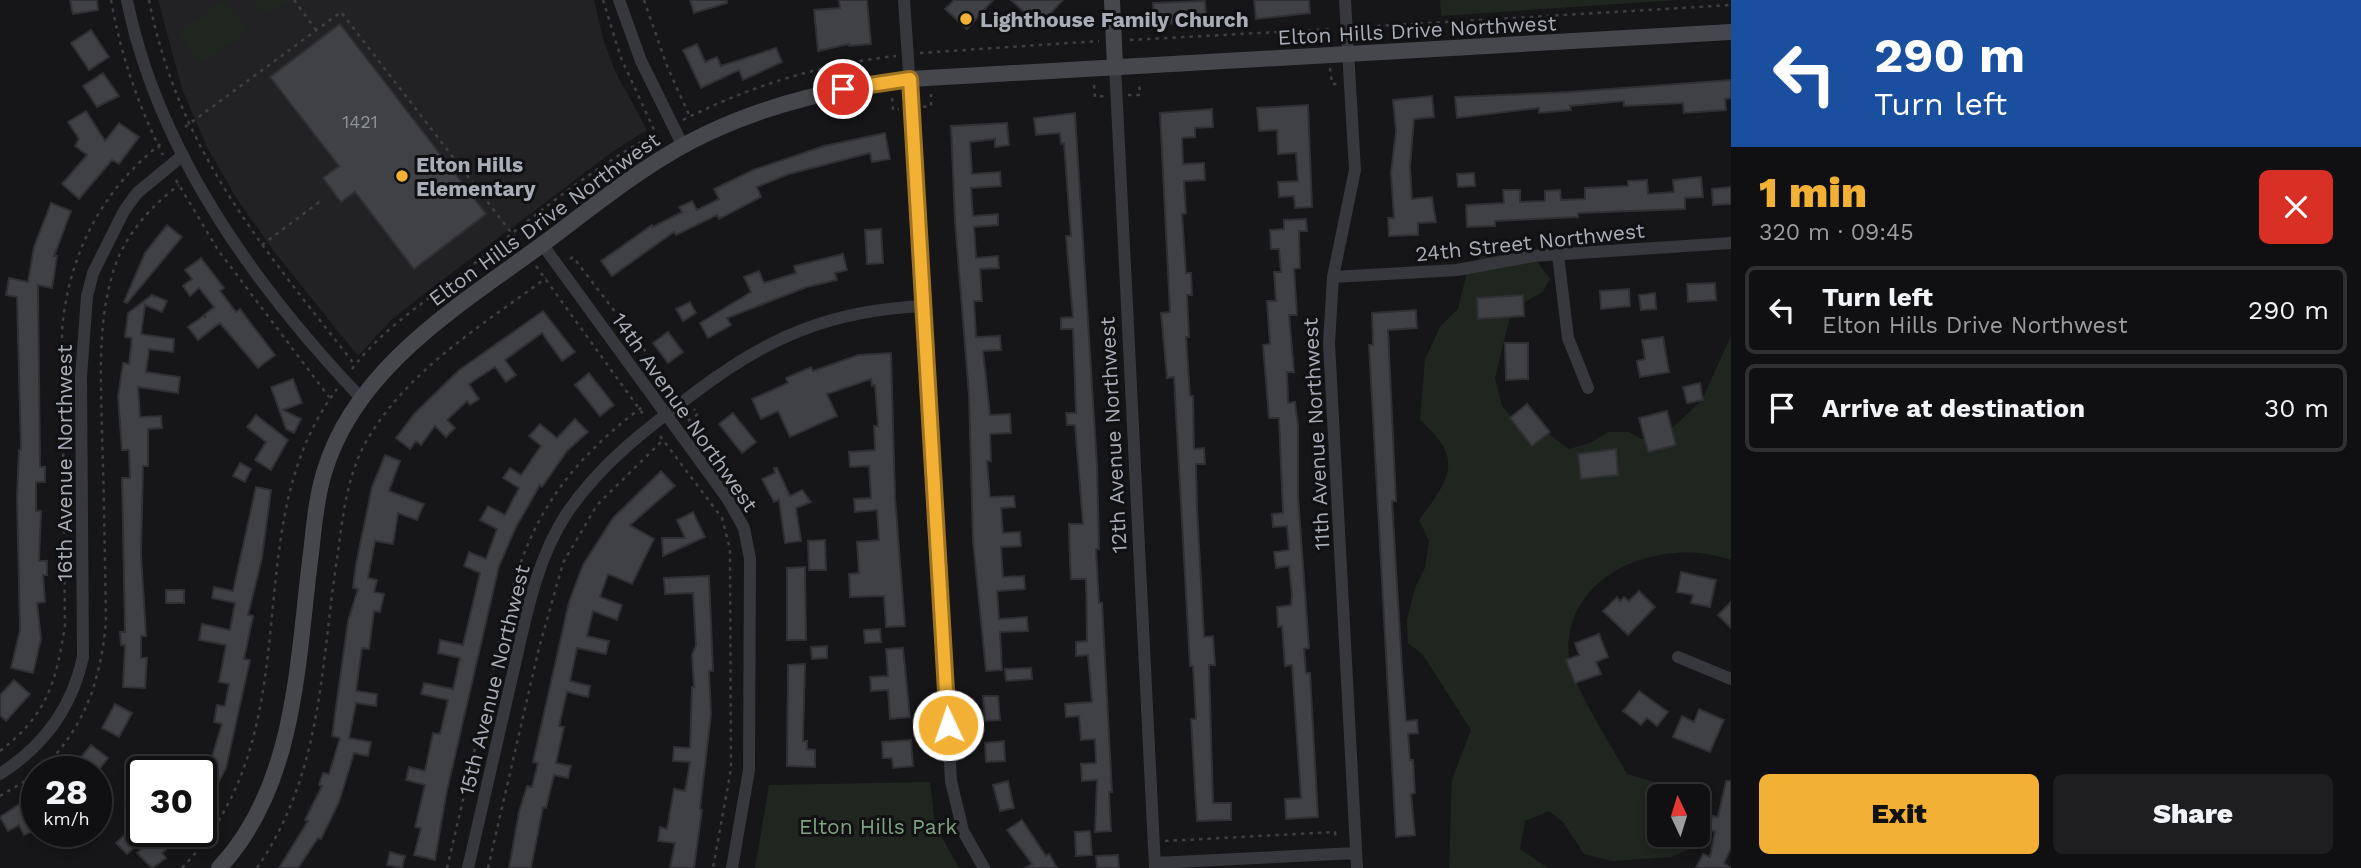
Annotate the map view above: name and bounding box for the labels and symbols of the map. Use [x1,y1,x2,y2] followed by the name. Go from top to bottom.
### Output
[980,7,1249,32] place label: Lighthouse Family Church
[1277,10,1557,50] street label: Elton Hills Drive Northwest
[958,11,974,27] marker: Lighthouse Family Church
[813,59,873,119] pin
[342,111,378,132] house number: 1421
[424,127,664,311] street label: Elton Hills Drive Northwest
[416,152,536,201] place label: Elton Hills Elementary
[394,168,410,184] marker: Elton Hills Elementary
[1414,218,1646,266] street label: 24th Street Northwest
[607,308,763,516] street label: 14th Avenue Northwest
[1094,316,1132,554] street label: 12th Avenue Northwest
[1297,317,1335,551] street label: 11th Avenue Northwest
[52,344,77,582] street label: 16th Avenue Northwest
[453,562,535,798] street label: 15th Avenue Northwest
[911,688,985,762] position arrow
[126,756,217,847] speed limit sign: 30
[1647,784,1710,847] north arrow
[799,814,957,839] park label: Elton Hills Park

